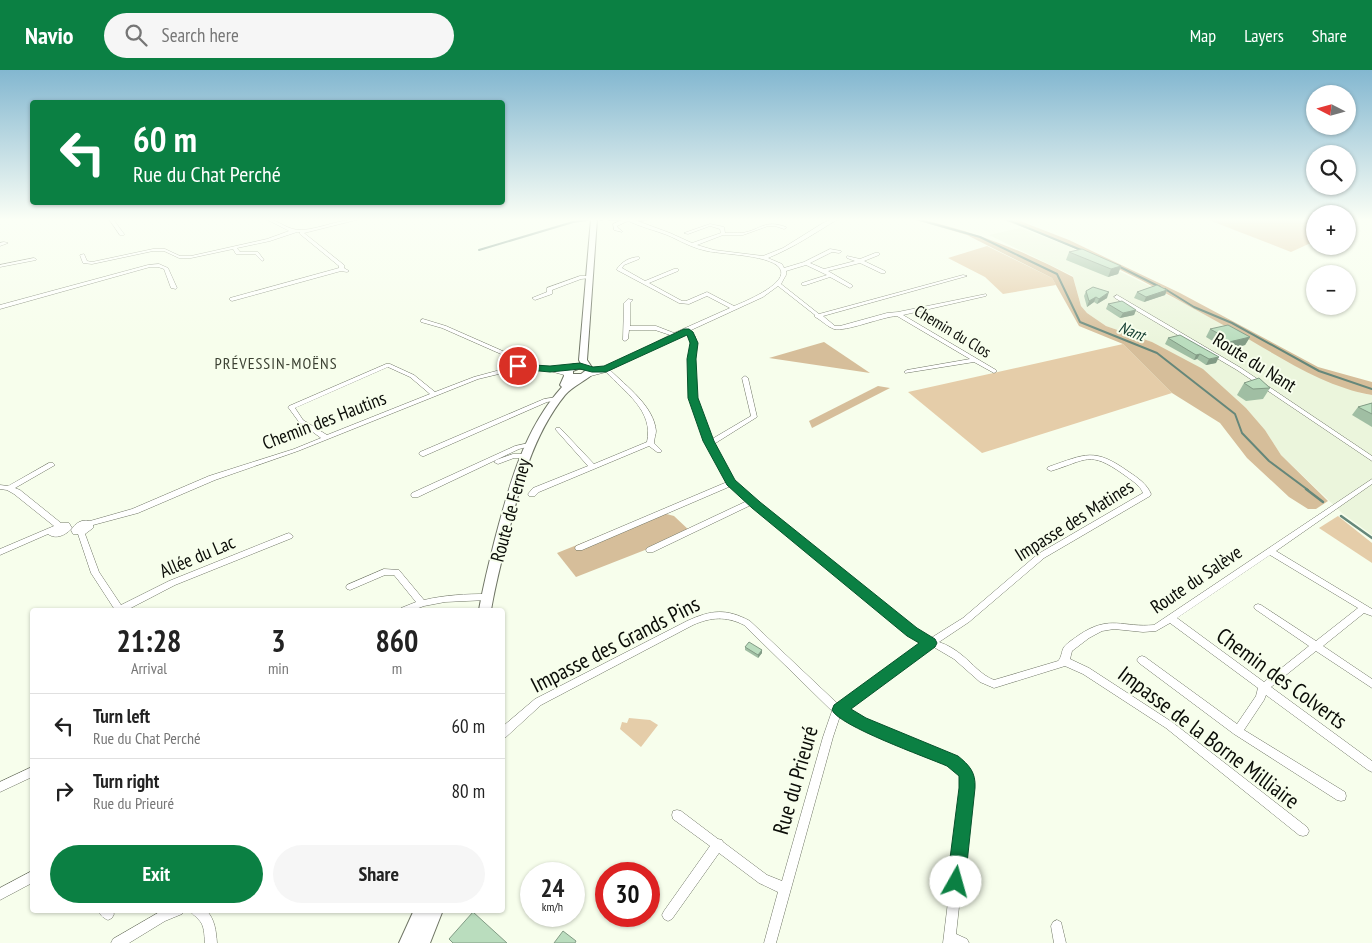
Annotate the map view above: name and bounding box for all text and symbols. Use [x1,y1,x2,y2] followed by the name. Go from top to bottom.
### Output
[104,13,454,58] search box
[25,20,74,51] text: Navio
[122,21,150,49] icon: search
[162,23,239,47] text: Search here
[1190,24,1216,47] text: Map
[1244,24,1284,47] text: Layers
[1312,24,1347,47] text: Share
[1306,85,1356,135] north arrow
[1306,85,1356,315] map controls
[133,116,197,162] text: 60 m
[50,120,115,185] icon: left
[1306,145,1356,195] button: search
[133,160,281,188] text: Rue du Chat Perché
[1306,205,1356,255] button: +
[1306,265,1356,315] button: −
[911,300,995,362] street label: Chemin du Clos
[1116,317,1149,346] water label: Nant
[1209,327,1302,397] street label: Route du Nant
[497,345,539,387] pin
[504,352,532,380] icon: arrive
[214,353,338,373] district label: PRÉVESSIN-MOËNS
[259,385,389,455] street label: Chemin des Hautins
[485,455,536,564] street label: Route de Ferney
[1010,474,1138,566] street label: Impasse des Matines
[156,529,239,583] street label: Allée du Lac
[1146,540,1246,618] street label: Route du Salève
[526,589,704,699] street label: Impasse des Grands Pins
[117,621,181,660] text: 21:28
[271,621,286,660] text: 3
[375,621,418,660] text: 860
[1211,621,1353,735] street label: Chemin des Colverts
[131,658,167,678] text: Arrival
[268,658,289,678] text: min
[392,658,402,678] text: m
[1113,660,1305,814] street label: Impasse de la Borne Milliaire
[93,704,150,728] text: Turn left
[50,712,78,740] icon: left
[452,714,485,738] text: 60 m
[766,723,824,837] street label: Rue du Prieuré
[93,728,201,748] text: Rue du Chat Perché
[93,769,159,793] text: Turn right
[50,777,78,805] icon: right
[452,779,485,803] text: 80 m
[93,793,174,813] text: Rue du Prieuré
[50,845,263,903] button: Exit
[273,845,485,903] button: Share
[929,855,981,907] position arrow
[595,862,660,927] speed limit sign: 30
[541,872,564,904] text: 24
[542,899,563,914] text: km/h

